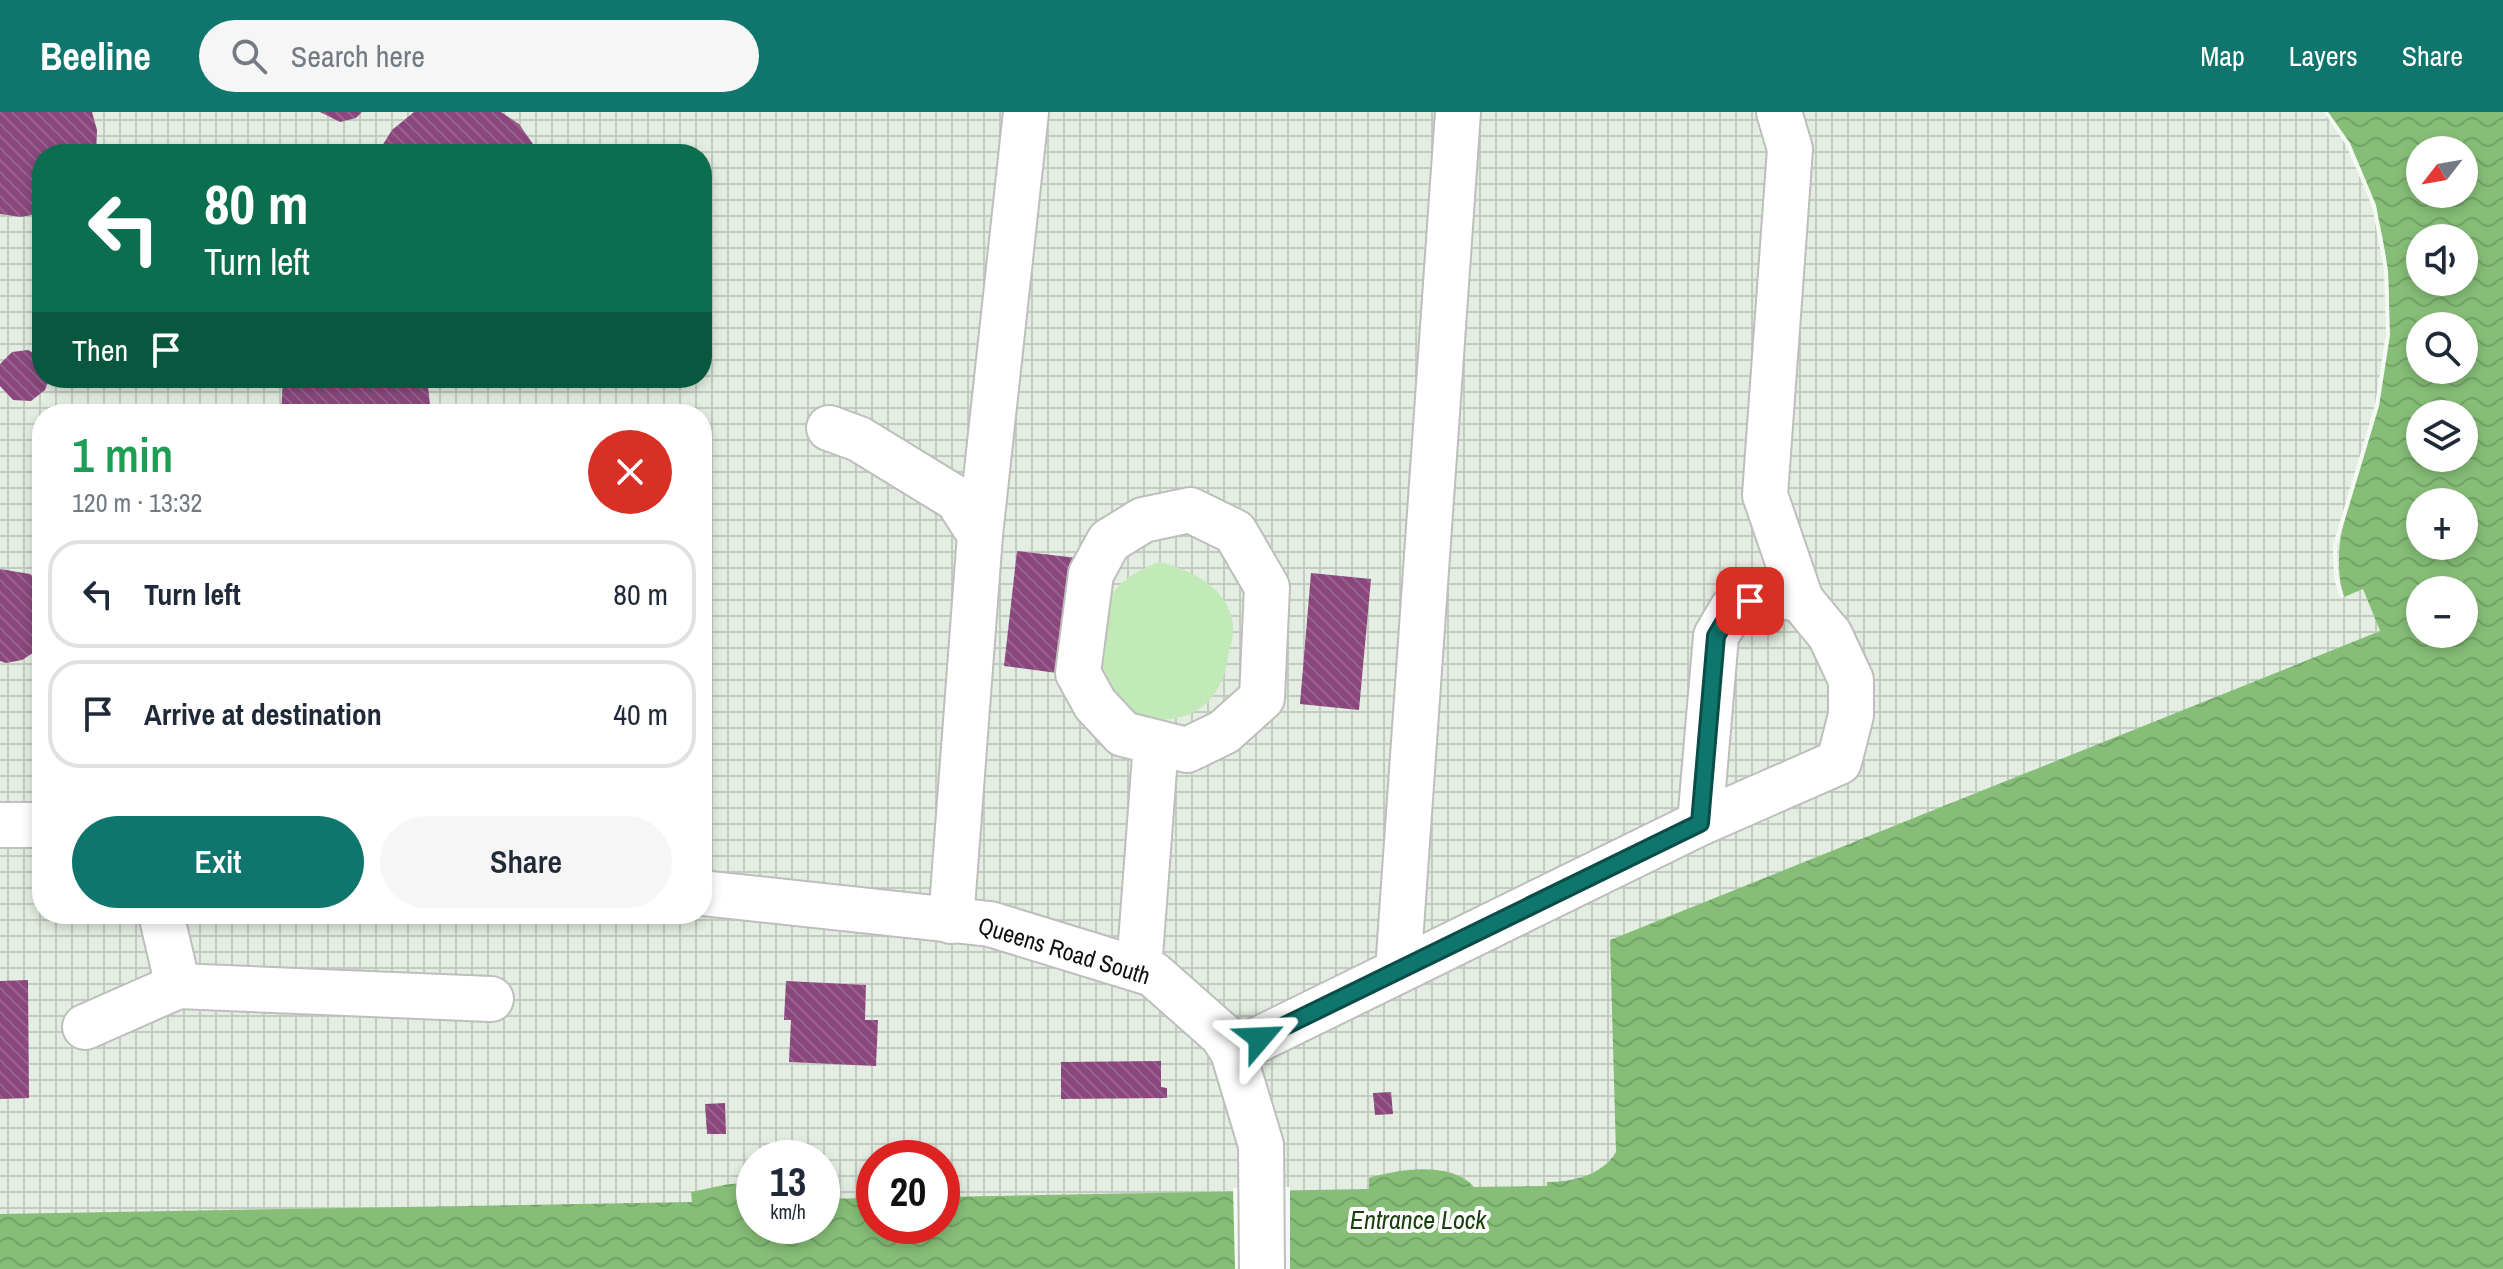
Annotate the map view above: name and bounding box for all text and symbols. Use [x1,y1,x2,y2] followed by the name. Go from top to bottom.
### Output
[199,20,759,92] search box
[40,31,151,82] text: Beeline
[227,34,271,78] icon: search
[291,36,425,76] text: Search here
[2200,37,2245,75] text: Map
[2289,37,2358,75] text: Layers
[2402,37,2463,75] text: Share
[2406,136,2478,208] north arrow
[2406,136,2478,648] map controls
[204,166,309,241] text: 80 m
[72,176,176,280] icon: left
[2406,224,2478,296] button: sound
[204,238,310,286] text: Turn left
[2406,312,2478,384] button: search
[144,328,188,372] icon: arrive
[72,330,128,370] text: Then
[2406,400,2478,472] button: layers
[72,422,173,487] text: 1 min
[588,430,672,514] button: close
[72,485,202,520] text: 120 m · 13:32
[2406,488,2478,560] button: +
[1716,567,1784,635] pin
[76,572,120,616] icon: left
[144,574,241,614] text: Turn left
[613,574,668,614] text: 80 m
[2406,576,2478,648] button: −
[1728,579,1772,623] icon: arrive
[76,692,120,736] icon: arrive
[144,694,382,734] text: Arrive at destination
[613,694,668,734] text: 40 m
[72,816,364,908] button: Exit
[380,816,672,908] button: Share
[974,909,1154,991] street label: Queens Road South
[1218,996,1302,1080] position arrow
[856,1140,960,1244] speed limit sign: 20
[770,1155,806,1208] text: 13
[770,1198,806,1225] text: km/h
[1350,1202,1487,1237] water label: Entrance Lock

